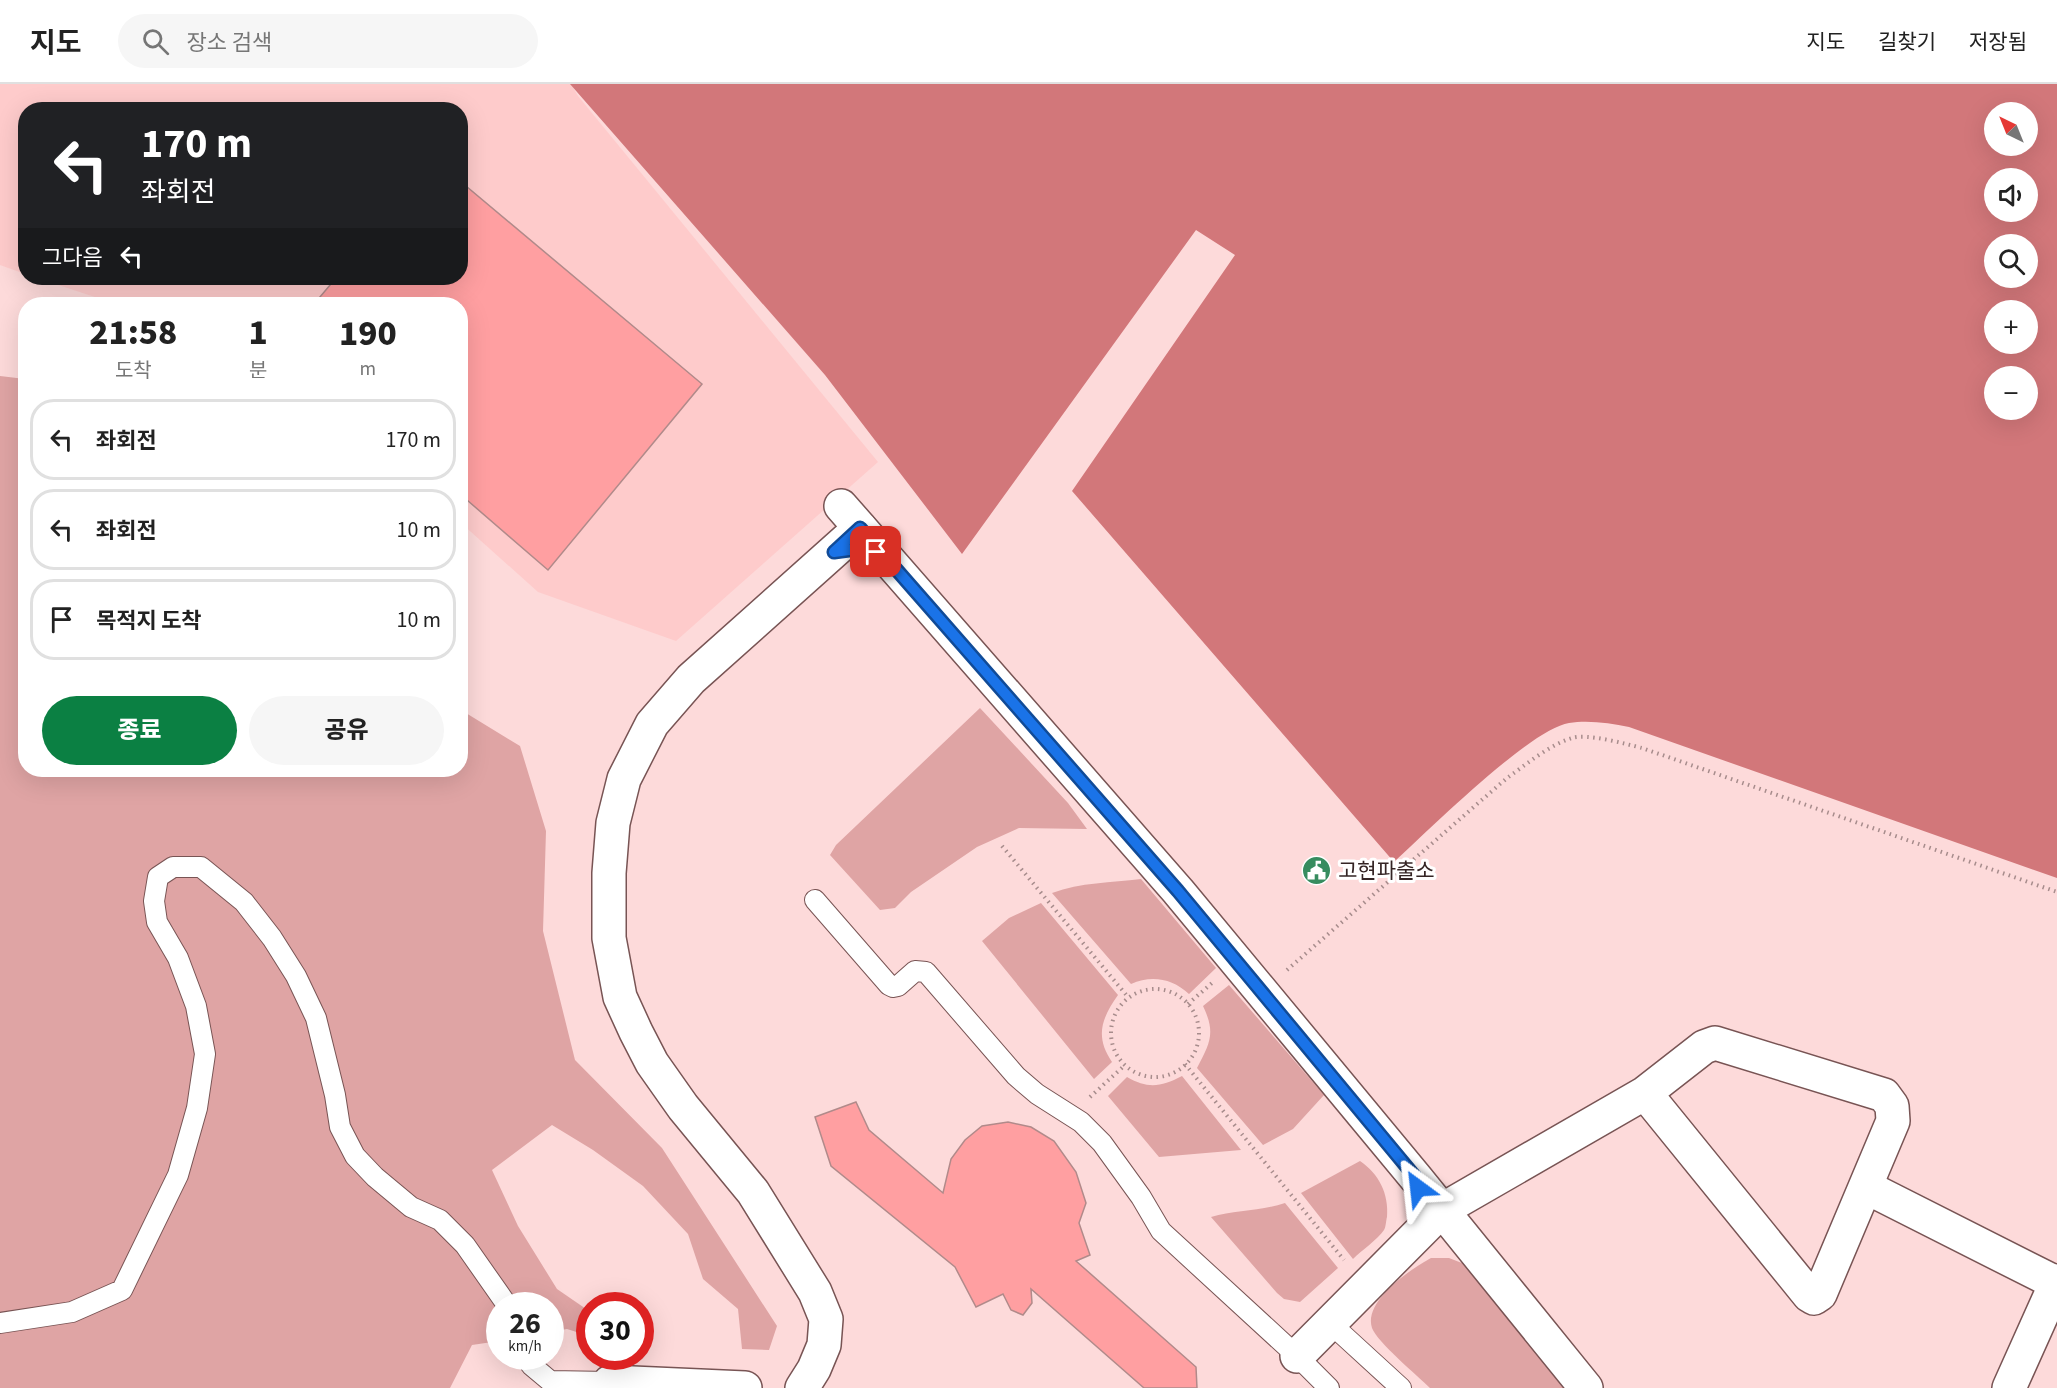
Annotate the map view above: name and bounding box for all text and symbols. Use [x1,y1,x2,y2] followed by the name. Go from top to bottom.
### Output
[118,14,538,68] search box
[30,23,82,63] text: 지도
[139,25,172,58] icon: search
[187,27,272,59] text: 장소 검색
[1806,27,1845,57] text: 지도
[1878,27,1936,57] text: 길찾기
[1969,27,2027,57] text: 저장됨
[1984,102,2038,156] north arrow
[1984,102,2038,420] map controls
[141,114,252,174] text: 170 m
[42,126,120,204] icon: left
[1984,168,2038,222] button: sound
[141,173,216,212] text: 좌회전
[1984,234,2038,288] button: search
[115,240,148,273] icon: left
[42,242,103,274] text: 그다음
[1984,300,2038,354] button: +
[89,307,177,358] text: 21:58
[249,307,268,358] text: 1
[339,308,397,359] text: 190
[360,355,376,383] text: m
[115,357,152,385] text: 도착
[249,357,267,385] text: 분
[1984,366,2038,420] button: −
[45,423,78,456] icon: left
[386,424,441,456] text: 170 m
[96,425,157,457] text: 좌회전
[45,513,78,546] icon: left
[396,514,441,546] text: 10 m
[96,515,157,547] text: 좌회전
[850,526,901,577] pin
[859,535,892,568] icon: arrive
[45,603,78,636] icon: arrive
[396,604,441,636] text: 10 m
[96,605,202,637] text: 목적지 도착
[42,696,237,765] button: 종료
[249,696,444,765] button: 공유
[1301,855,1333,887] public building icon: 고현파출소
[1338,856,1435,886] place label: 고현파출소
[1386,1156,1450,1220] position arrow
[576,1292,654,1370] speed limit sign: 30
[509,1302,541,1345] text: 26
[508,1336,542,1357] text: km/h

